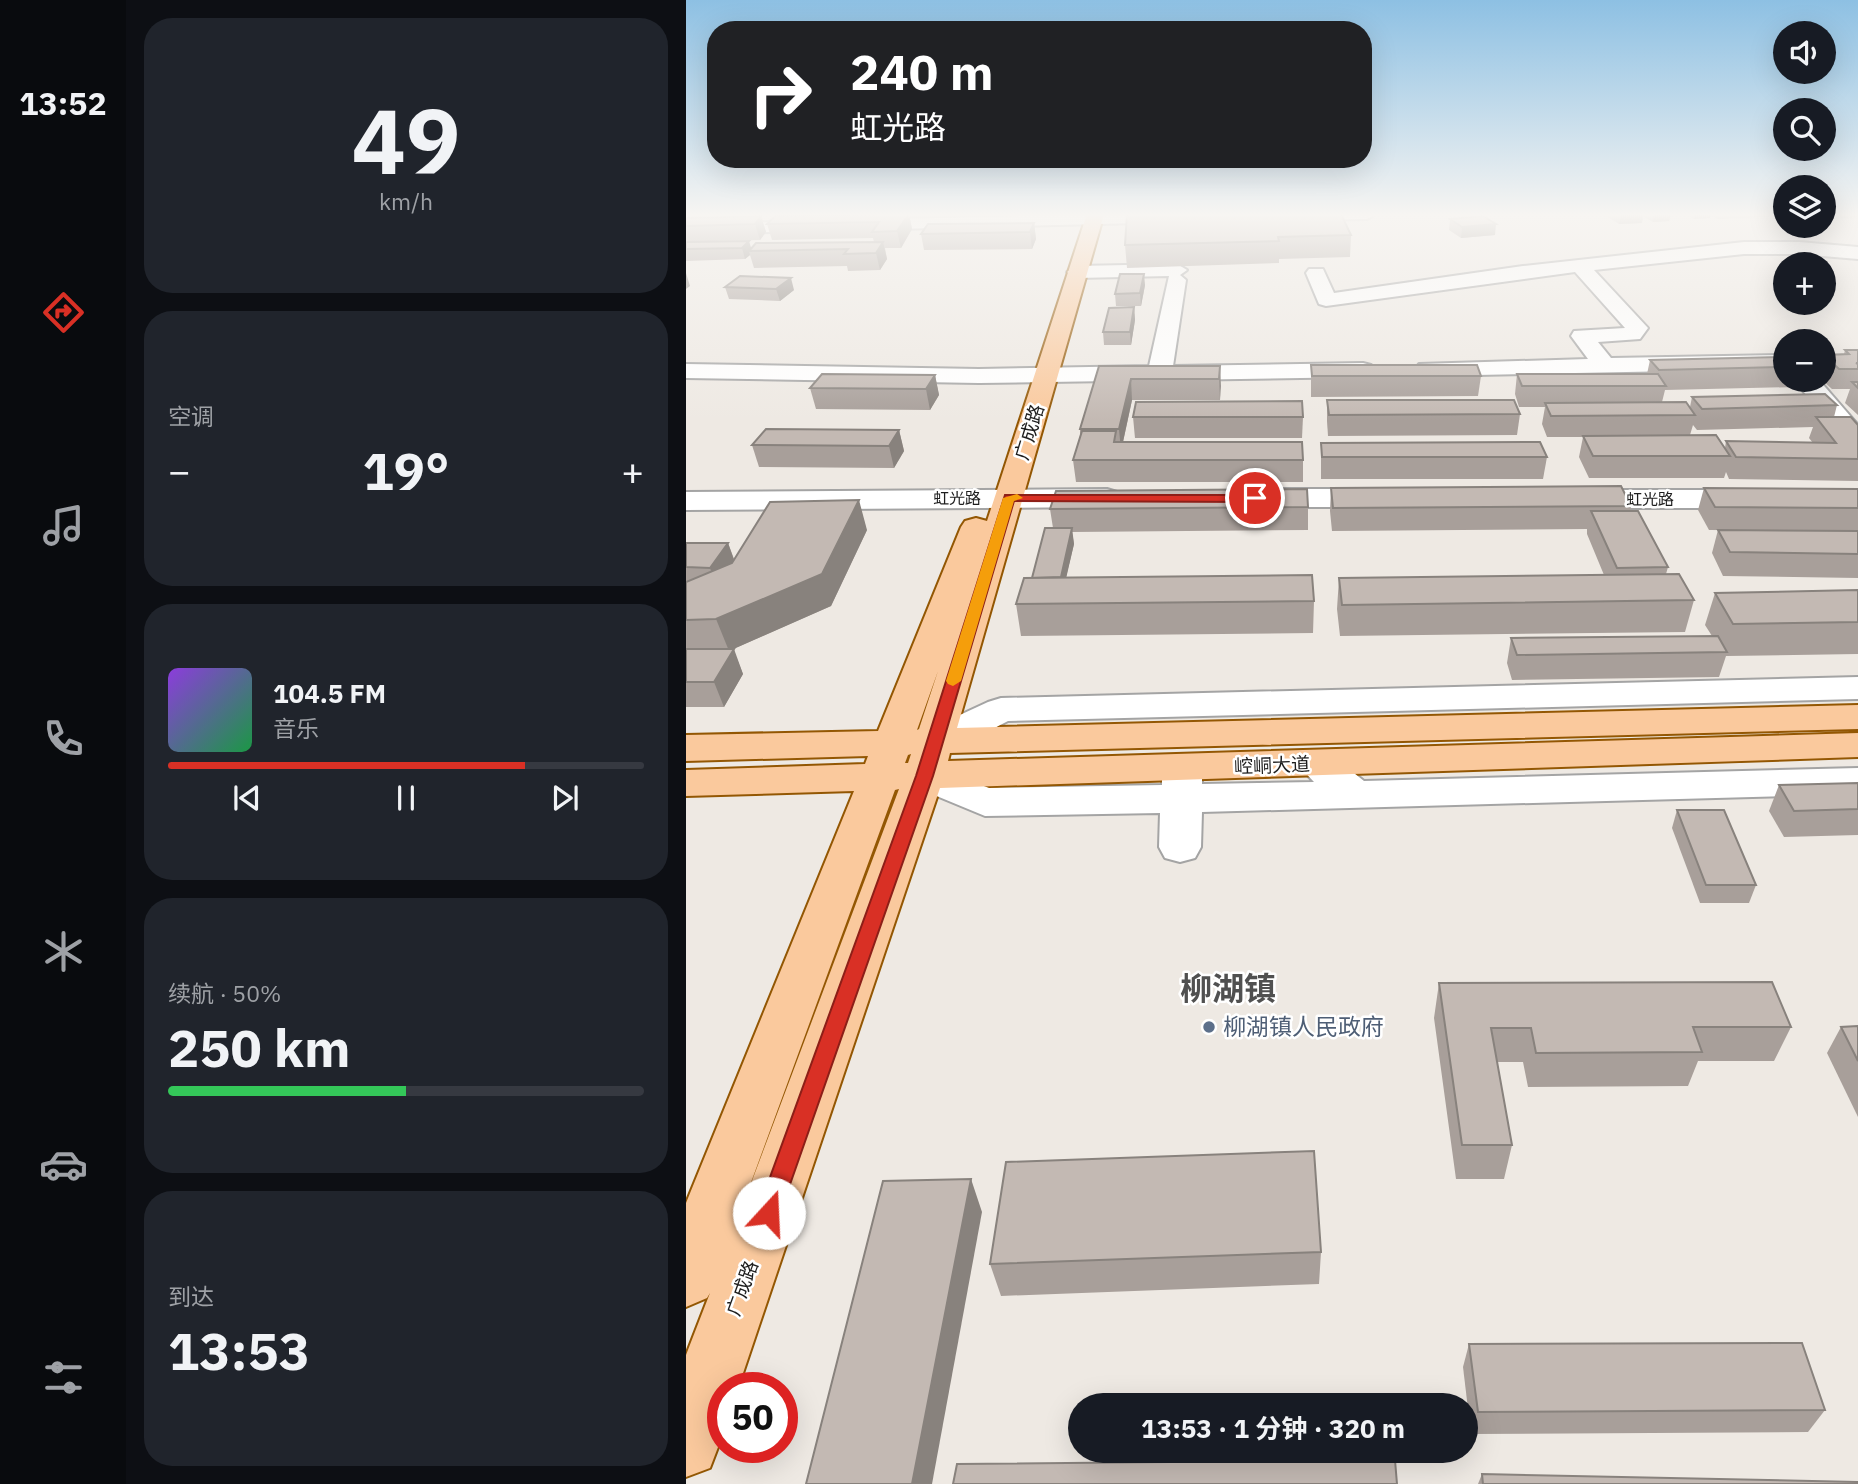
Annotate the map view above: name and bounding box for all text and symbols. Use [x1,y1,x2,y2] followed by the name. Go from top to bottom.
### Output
[1773,21,1836,392] map controls
[1773,21,1836,84] button: sound
[850,40,994,103] text: 240 m
[735,49,826,140] icon: right
[351,81,461,199] text: 49
[19,82,107,124] text: 13:52
[1773,98,1836,161] button: search
[850,106,946,148] text: 虹光路
[1773,175,1836,238] button: layers
[379,186,433,216] text: km/h
[1773,252,1836,315] button: +
[39,288,88,337] icon: directions
[1773,329,1836,392] button: −
[168,401,214,431] text: 空调
[1009,401,1049,463] street label: 广成路
[363,437,449,504] text: 19°
[168,446,191,495] text: −
[621,446,644,495] text: +
[1225,468,1285,528] pin
[1236,479,1274,517] icon: arrive
[933,488,981,508] street label: 虹光路
[1626,489,1674,509] street label: 虹光路
[39,501,88,550] icon: music
[273,676,386,710] text: 104.5 FM
[273,713,319,743] text: 音乐
[39,714,88,763] icon: phone
[1234,752,1310,778] street label: 崆峒大道
[228,779,266,817] icon: previous
[387,779,425,817] icon: pause
[546,779,584,817] icon: next
[39,927,88,976] icon: climate
[1180,967,1276,1009] district label: 柳湖镇
[168,978,281,1008] text: 续航 · 50%
[1223,1011,1384,1041] place label: 柳湖镇人民政府
[168,1014,350,1081] text: 250 km
[1201,1019,1217,1035] marker: 柳湖镇人民政府
[39,1140,88,1189] icon: car
[732,1176,806,1250] position arrow
[721,1257,763,1319] street label: 广成路
[168,1281,214,1311] text: 到达
[168,1317,310,1384] text: 13:53
[39,1353,88,1402] icon: filters
[707,1372,798,1463] speed limit sign: 50
[1141,1411,1405,1445] text: 13:53 · 1 分钟 · 320 m

